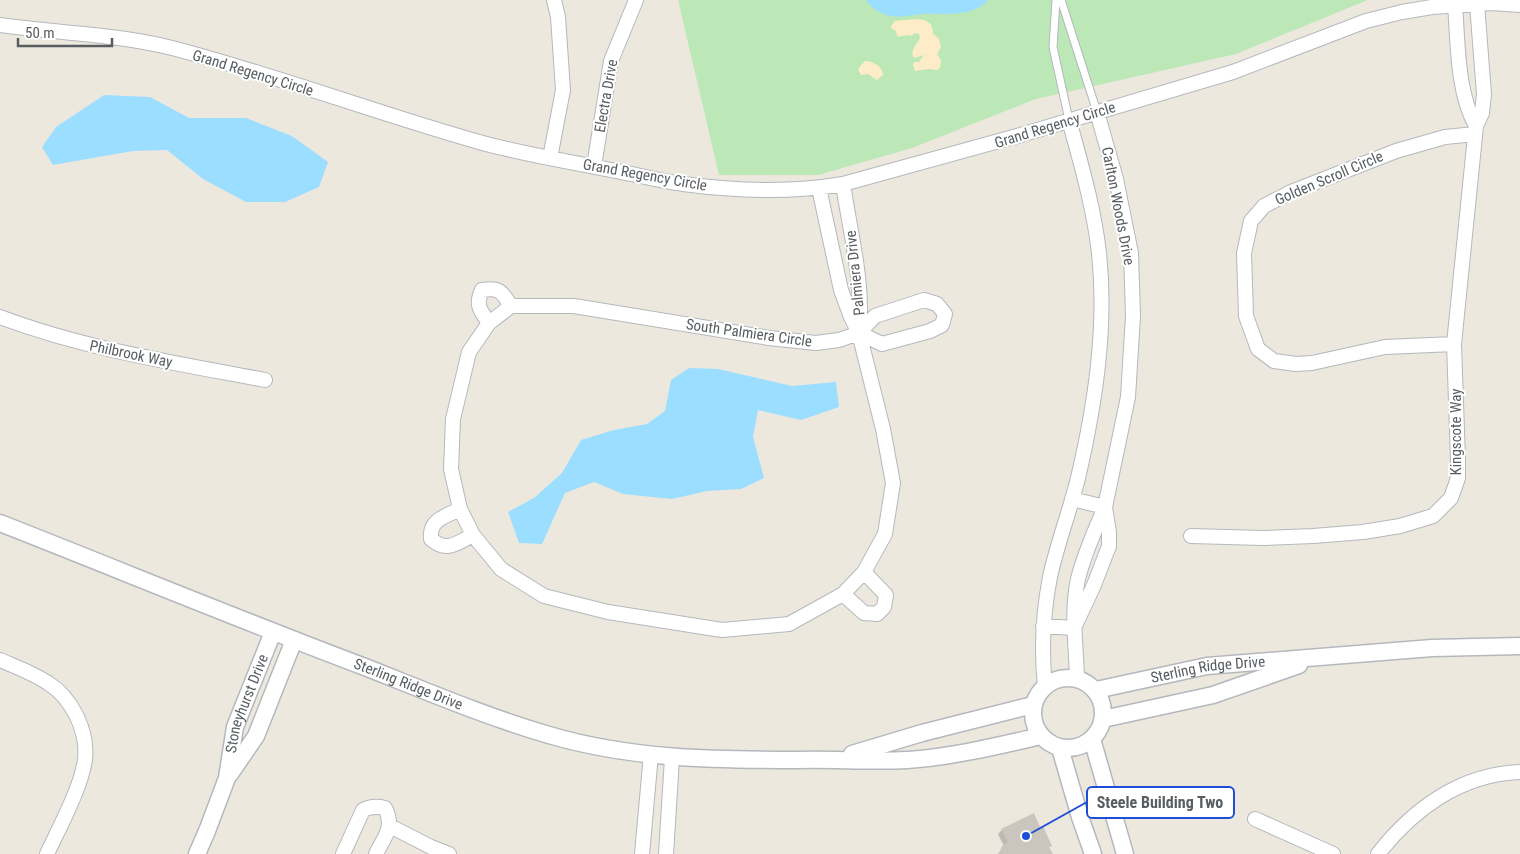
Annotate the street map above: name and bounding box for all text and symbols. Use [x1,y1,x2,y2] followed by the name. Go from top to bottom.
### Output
[18,15,111,47] scale bar
[25,24,55,42] text: 50 m
[190,46,316,100] street label: Grand Regency Circle
[591,58,621,134] street label: Electra Drive
[992,98,1118,152] street label: Grand Regency Circle
[1098,145,1138,267] street label: Carlton Woods Drive
[1272,147,1386,209] street label: Golden Scroll Circle
[582,155,708,195] street label: Grand Regency Circle
[842,230,868,316] street label: Palmiera Drive
[685,315,813,351] street label: South Palmiera Circle
[88,336,174,372] street label: Philbrook Way
[1447,388,1465,476] street label: Kingscote Way
[222,652,272,754] street label: Stoneyhurst Drive
[1149,652,1266,687] street label: Sterling Ridge Drive
[351,655,465,714] street label: Sterling Ridge Drive
[1087,787,1234,818] callout: Steele Building Two
[1097,793,1223,812] text: Steele Building Two

